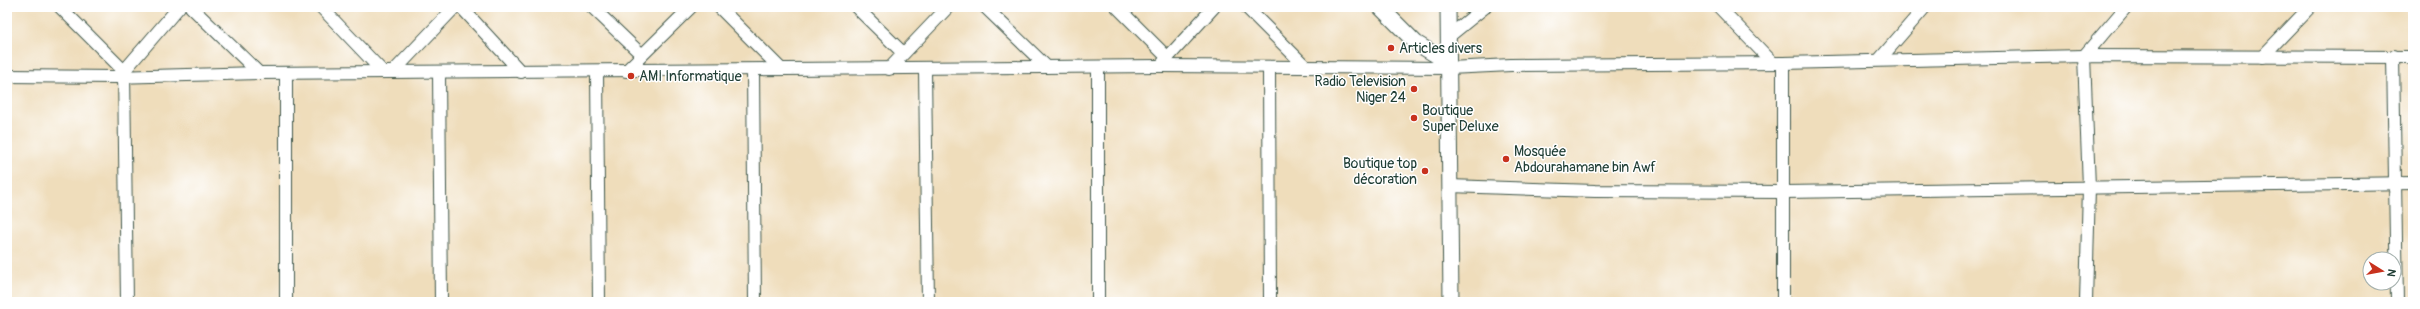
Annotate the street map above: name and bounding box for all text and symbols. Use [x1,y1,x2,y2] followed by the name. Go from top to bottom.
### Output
[1399,40,1483,57] place label: Articles divers
[1386,43,1396,53] marker: Articles divers
[639,68,742,85] place label: AMI Informatique
[626,71,636,81] marker: AMI Informatique
[1315,73,1406,106] place label: Radio Television Niger 24
[1409,84,1419,94] marker: Radio Television Niger 24
[1422,102,1499,135] place label: Boutique Super Deluxe
[1409,113,1419,123] marker: Boutique Super Deluxe
[1514,143,1656,176] place label: Mosquée Abdourahamane bin Awf
[1501,154,1511,164] marker: Mosquée Abdourahamane bin Awf
[1343,155,1417,188] place label: Boutique top décoration
[1420,166,1430,176] marker: Boutique top décoration
[2362,251,2402,291] north arrow
[2384,268,2398,278] text: N

